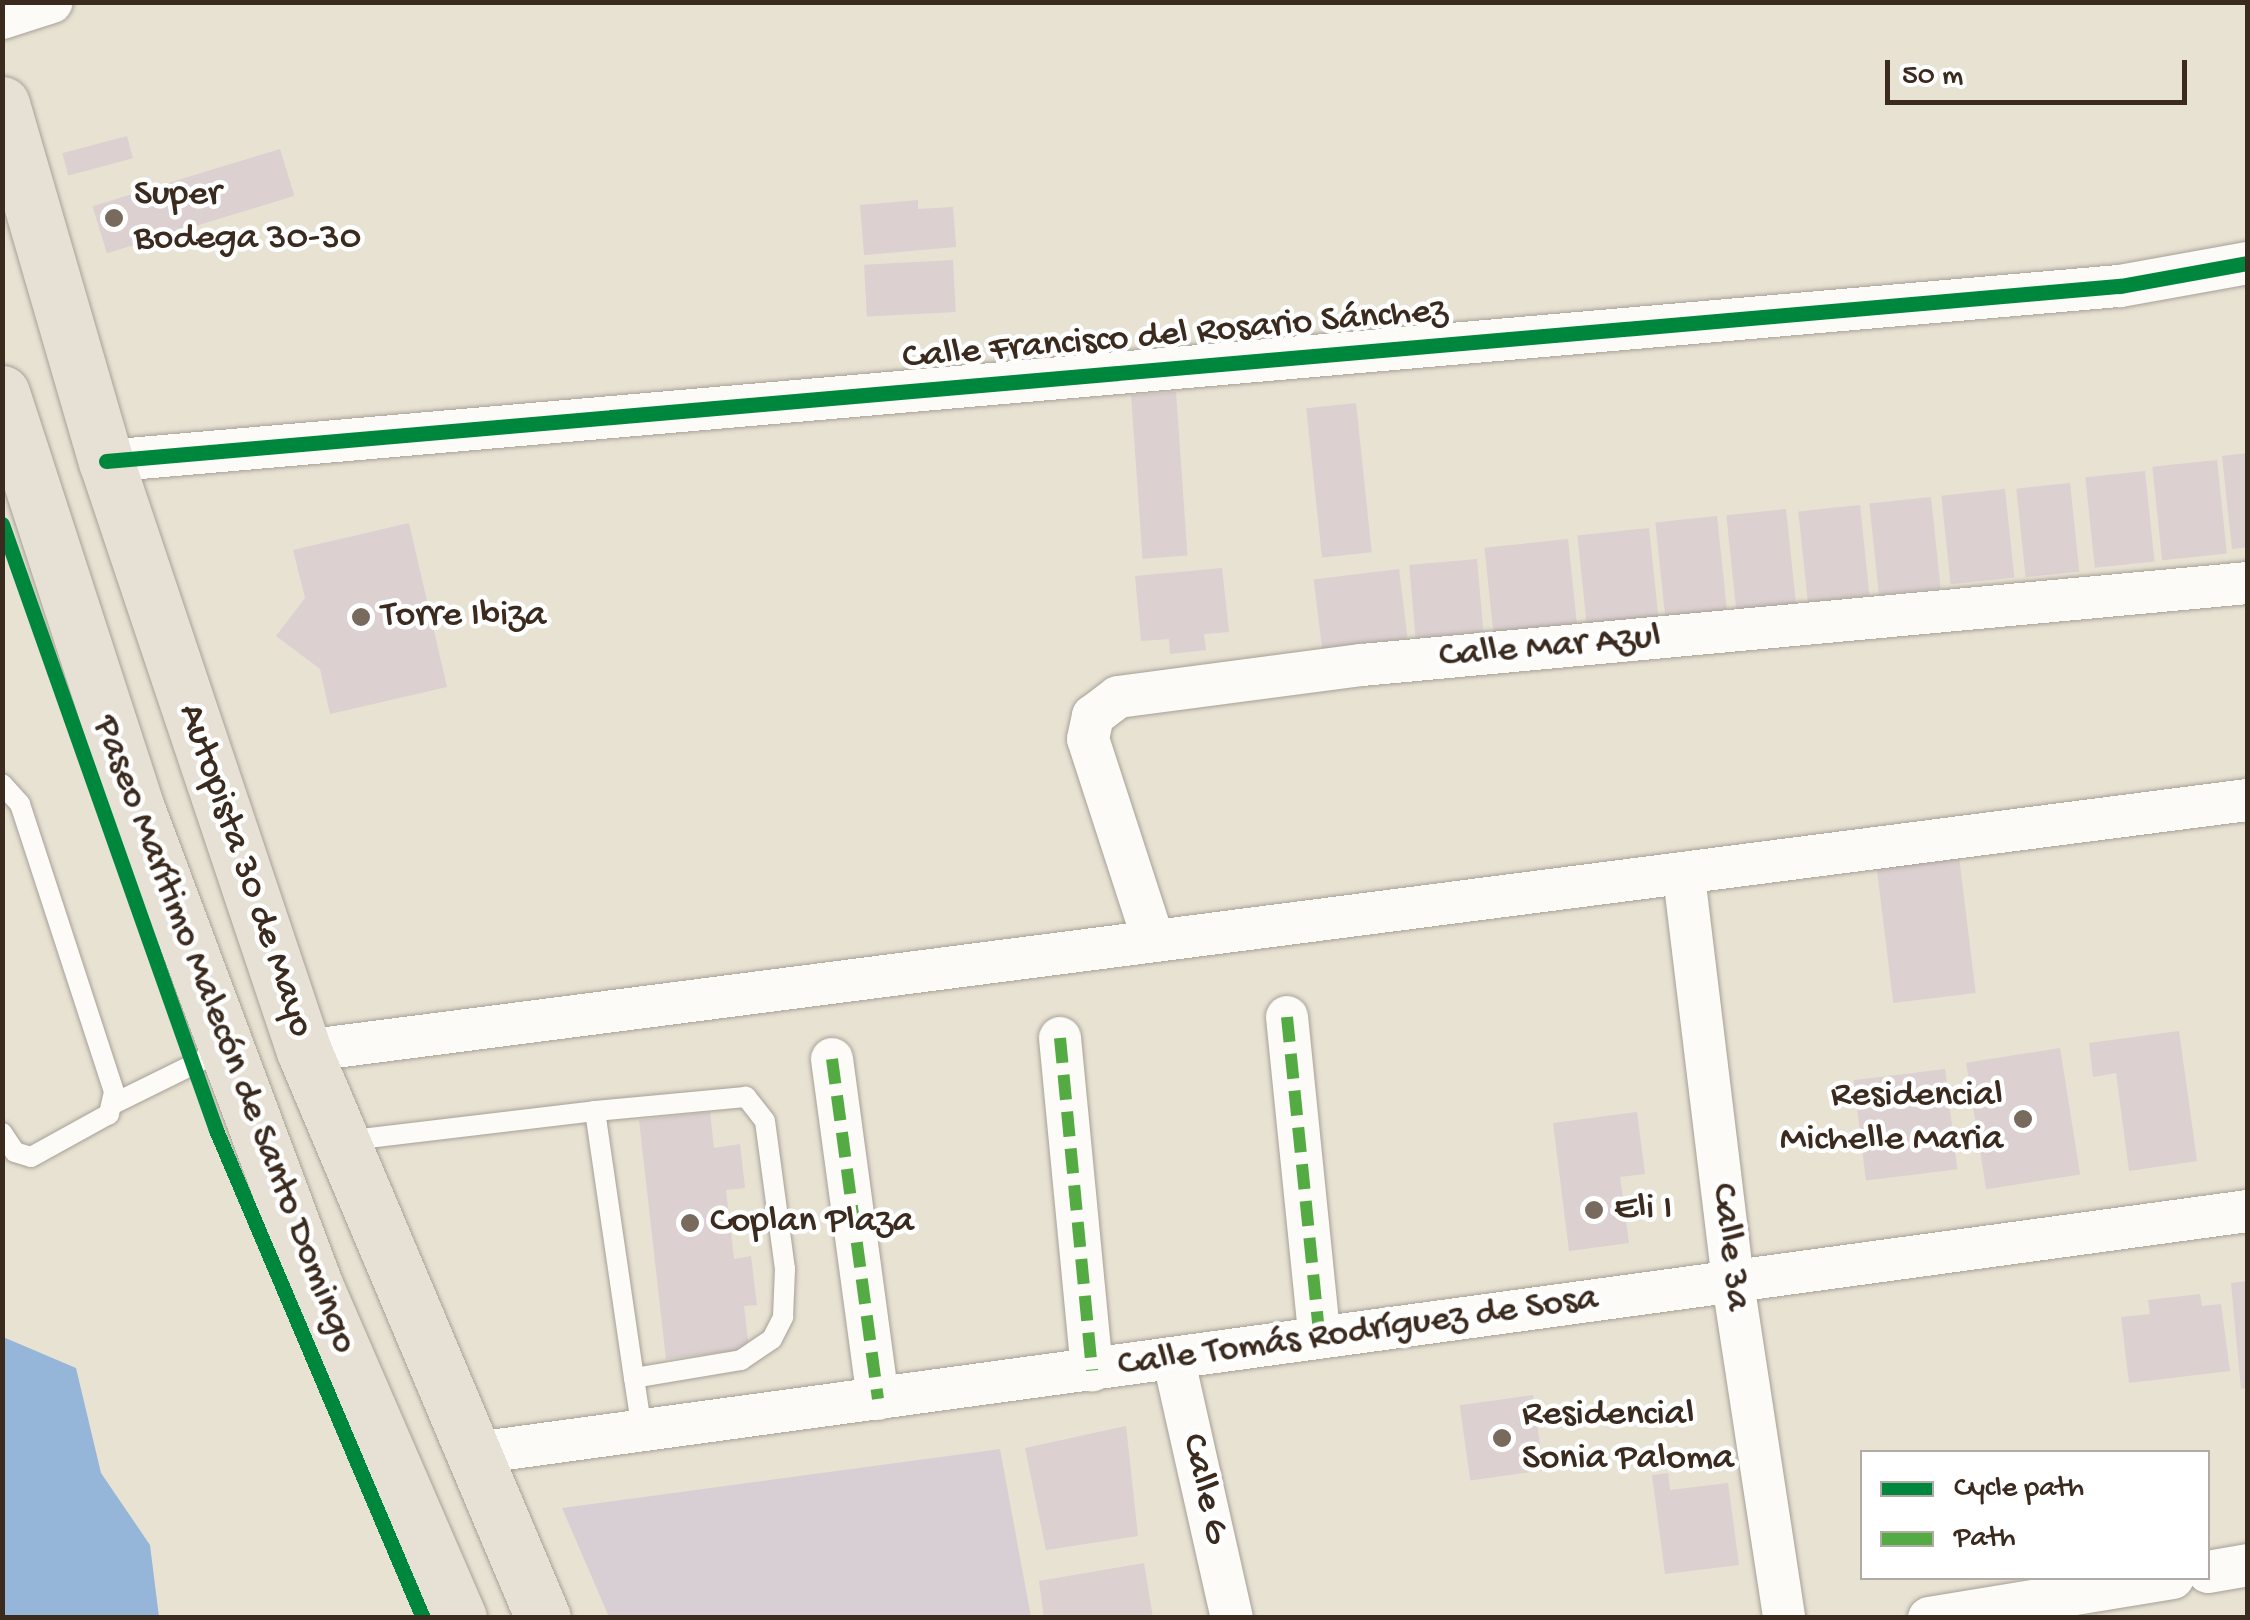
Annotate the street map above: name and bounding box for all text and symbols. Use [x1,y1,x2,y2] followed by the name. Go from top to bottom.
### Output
[1890,40,2192,102] scale bar
[1902,60,1963,95] text: 50 m
[134,173,361,262] place label: Super Bodega 30-30
[103,207,125,229] marker: Super Bodega 30-30
[901,289,1449,383] street label: Calle Francisco del Rosario Sánchez
[381,594,546,640] place label: Torre Ibiza
[350,606,372,628] marker: Torre Ibiza
[1437,616,1663,680] street label: Calle Mar Azul
[166,699,322,1043] street label: Autopista 30 de Mayo
[80,710,366,1360] street label: Paseo Marítimo Malecón de Santo Domingo
[1780,1074,2003,1164] place label: Residencial Michelle Maria
[2012,1108,2034,1130] marker: Residencial Michelle Maria
[1699,1181,1759,1313] street label: Calle 3a
[1614,1187,1672,1233] place label: Eli I
[1583,1199,1605,1221] marker: Eli I
[710,1200,914,1246] place label: Coplan Plaza
[679,1212,701,1234] marker: Coplan Plaza
[1115,1277,1601,1389] street label: Calle Tomás Rodríguez de Sosa
[1522,1393,1734,1482] place label: Residencial Sonia Paloma
[1491,1427,1513,1449] marker: Residencial Sonia Paloma
[1168,1430,1238,1548] street label: Calle G
[1860,1450,2210,1580] legend
[1954,1472,2084,1507] text: Cycle path
[1954,1522,2016,1557] text: Path

